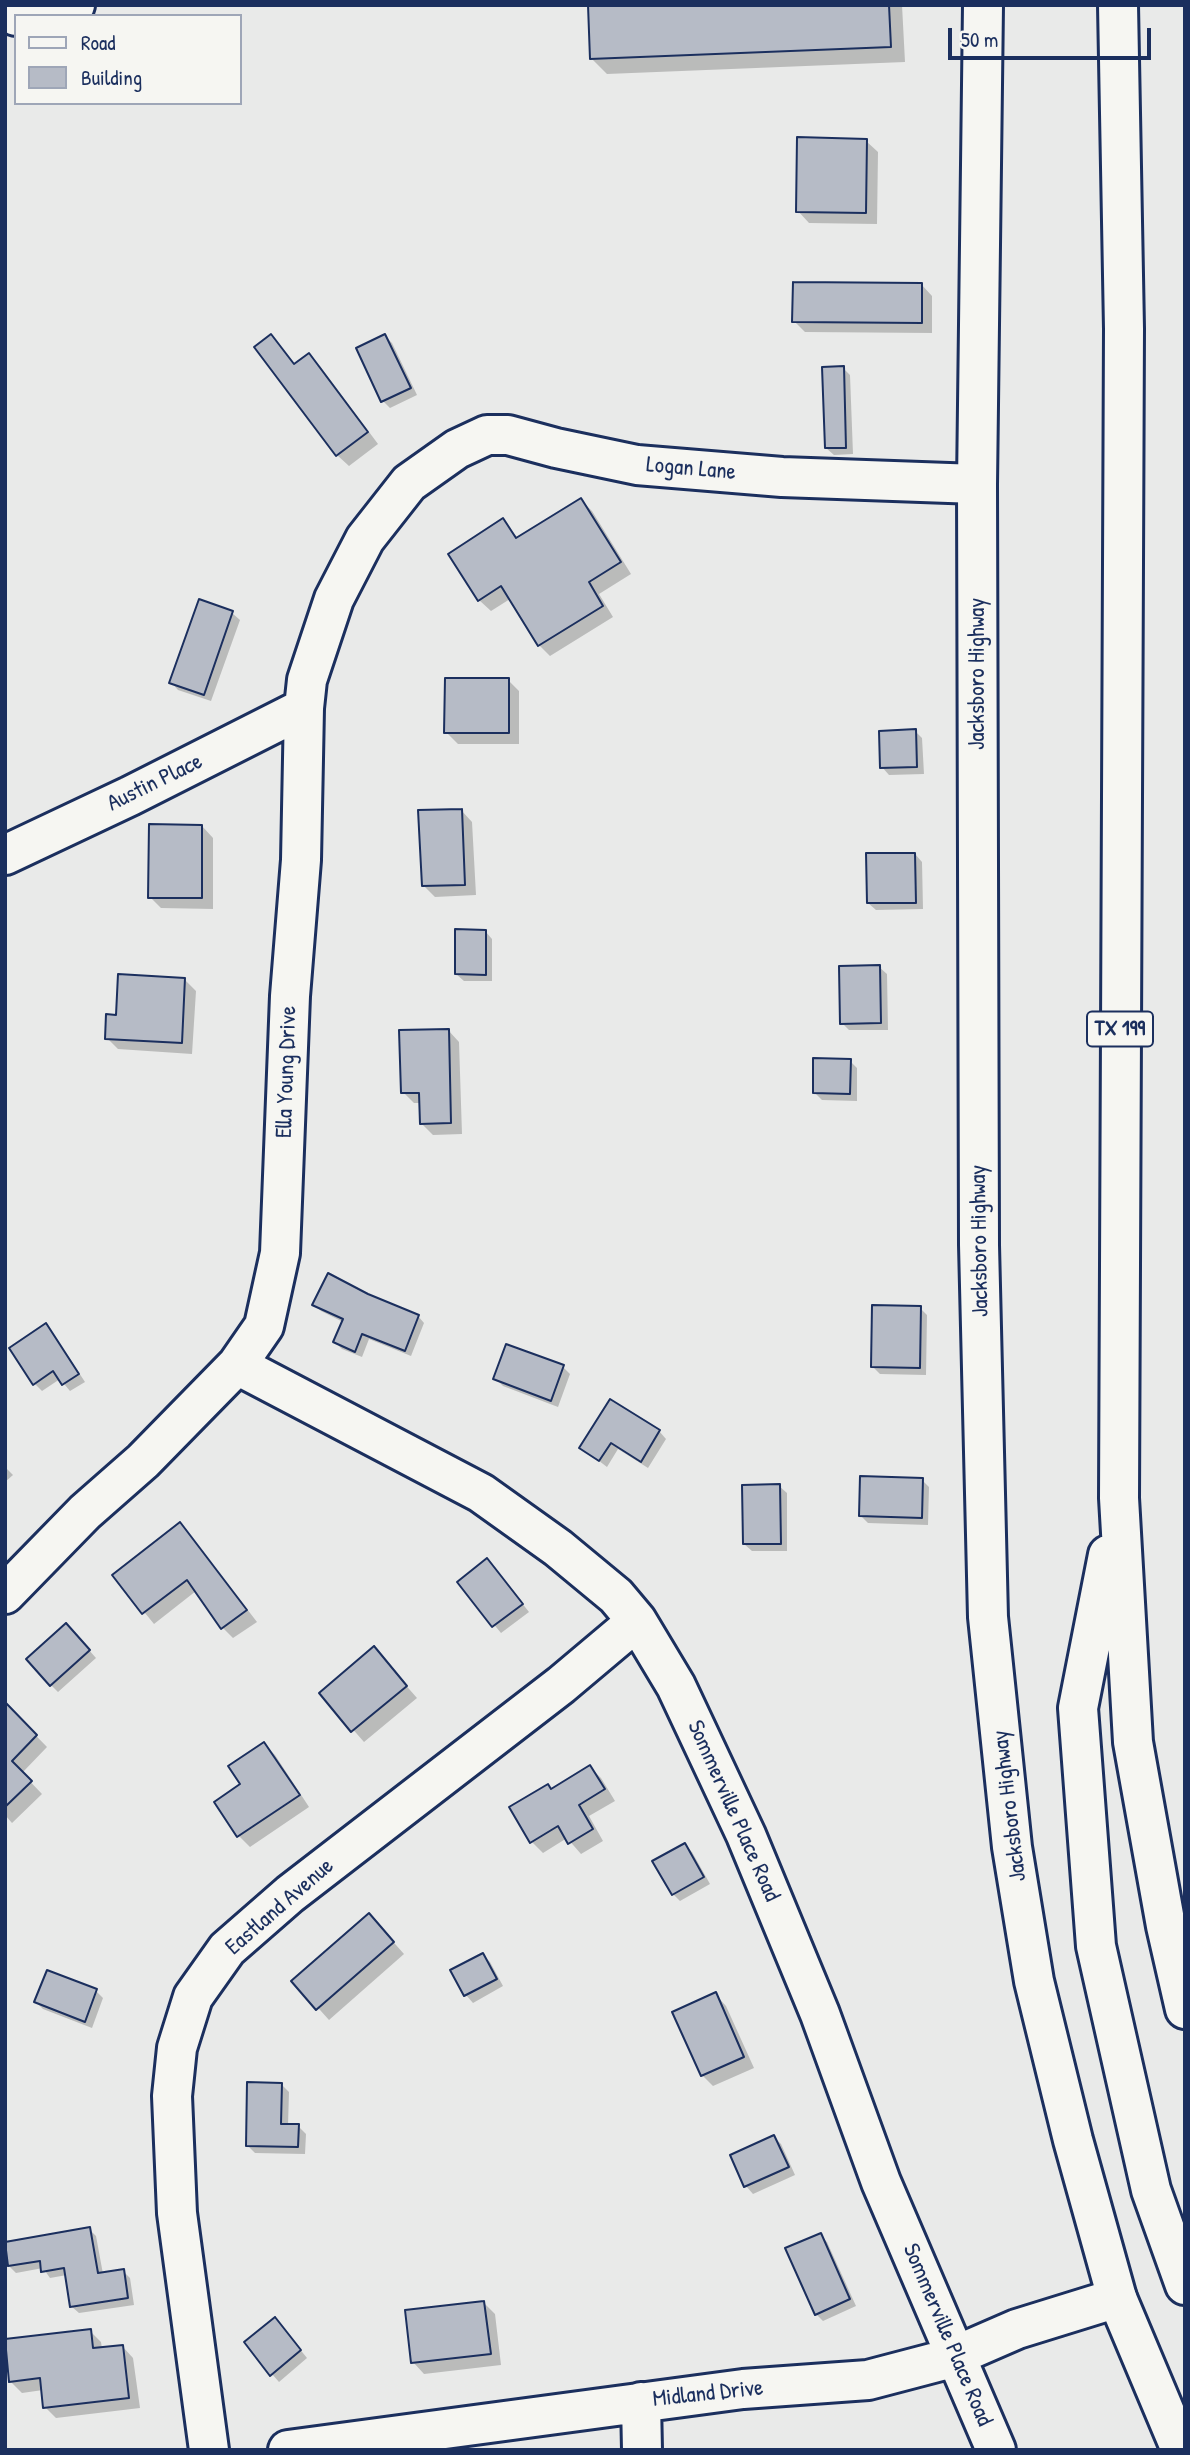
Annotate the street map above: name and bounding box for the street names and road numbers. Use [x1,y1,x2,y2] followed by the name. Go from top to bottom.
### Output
[645,451,737,487] street label: Logan Lane
[964,598,992,750] street label: Jacksboro Highway
[103,748,207,818] street label: Austin Place
[271,1005,303,1139] street label: Ella Young Drive
[1087,1012,1153,1046] road number: TX 199
[965,1165,995,1317] street label: Jacksboro Highway
[681,1716,785,1906] street label: Sommerville Place Road
[987,1729,1033,1883] street label: Jacksboro Highway
[220,1853,340,1961] street label: Eastland Avenue
[896,2240,998,2430] street label: Sommerville Place Road
[651,2374,765,2414] street label: Midland Drive

